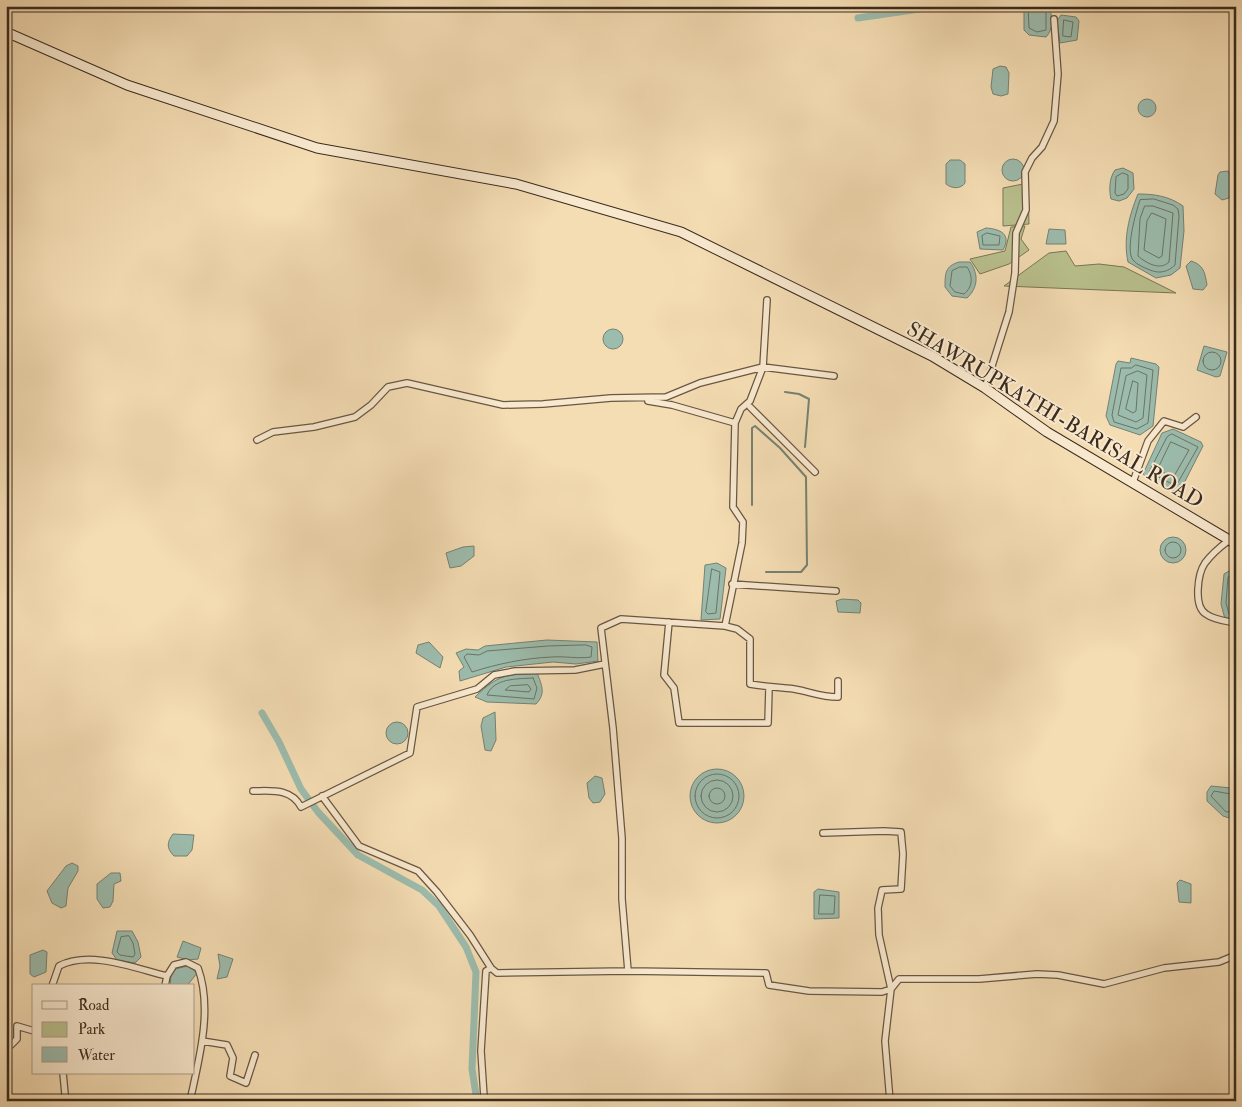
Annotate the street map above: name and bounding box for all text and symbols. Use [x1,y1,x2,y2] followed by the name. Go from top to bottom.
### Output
[902,316,1208,514] street label: SHAWRUPKATHI-BARISAL ROAD
[32,984,195,1074] legend
[78,996,110,1015] text: Road
[78,1020,105,1039] text: Park
[77,1046,115,1065] text: Water

